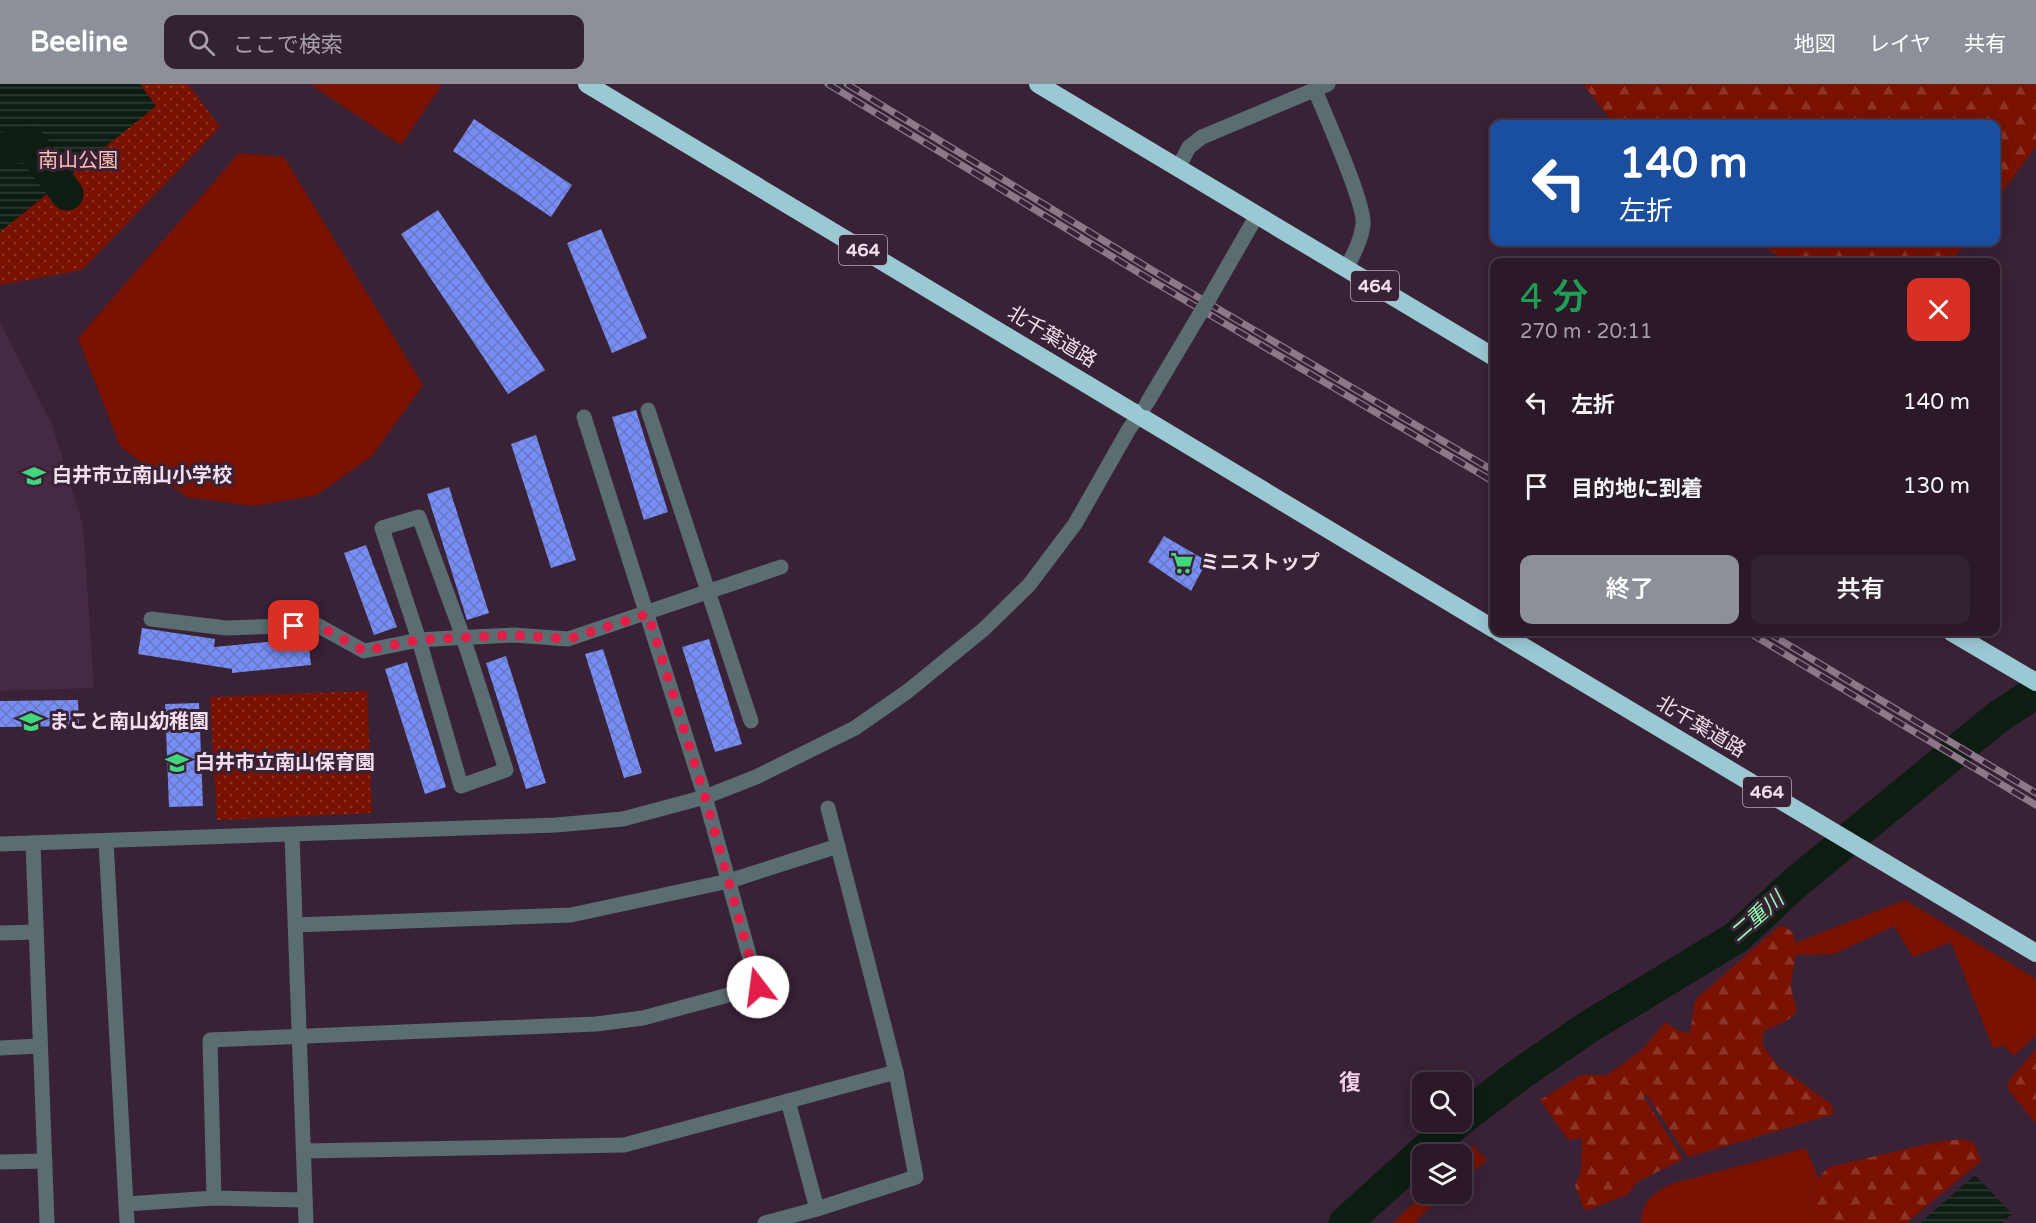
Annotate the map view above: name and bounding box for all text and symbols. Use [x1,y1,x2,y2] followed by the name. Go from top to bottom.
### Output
[164,15,584,69] search box
[30,25,128,59] text: Beeline
[185,26,218,59] icon: search
[233,32,343,58] text: ここで検索
[1794,32,1836,57] text: 地図
[1869,32,1931,57] text: レイヤ
[1964,32,2006,57] text: 共有
[1619,138,1748,189] text: 140 m
[1520,144,1598,222] icon: left
[38,149,118,173] park label: 南山公園
[1619,195,1673,228] text: 左折
[839,235,887,265] road number: 464
[1351,271,1399,301] road number: 464
[1520,276,1588,319] text: 4 分
[1907,278,1970,341] button: close
[1003,301,1101,373] street label: 北千葉道路
[1520,320,1652,344] text: 270 m · 20:11
[1520,386,1553,419] icon: left
[1903,389,1970,415] text: 140 m
[1571,392,1615,418] text: 左折
[21,463,47,489] school or university icon: 白井市立南山小学校
[52,464,232,488] place label: 白井市立南山小学校
[1520,470,1553,503] icon: arrive
[1903,473,1970,499] text: 130 m
[1571,476,1703,502] text: 目的地に到着
[1169,550,1195,576] supermarket icon: ミニストップ
[1200,551,1320,575] place label: ミニストップ
[1520,555,1739,624] button: 終了
[1751,555,1970,624] button: 共有
[268,600,319,651] pin
[277,609,310,642] icon: arrive
[1652,691,1750,763] street label: 北千葉道路
[18,709,44,735] school or university icon: まこと南山幼稚園
[49,710,209,734] place label: まこと南山幼稚園
[164,750,190,776] school or university icon: 白井市立南山保育園
[195,751,375,775] place label: 白井市立南山保育園
[1743,777,1791,807] road number: 464
[1725,886,1790,947] water label: 二重川
[726,955,790,1019] position arrow
[1339,1070,1361,1096] district label: 復
[1412,1072,1472,1204] map controls
[1412,1072,1472,1132] button: search
[1412,1144,1472,1204] button: layers

